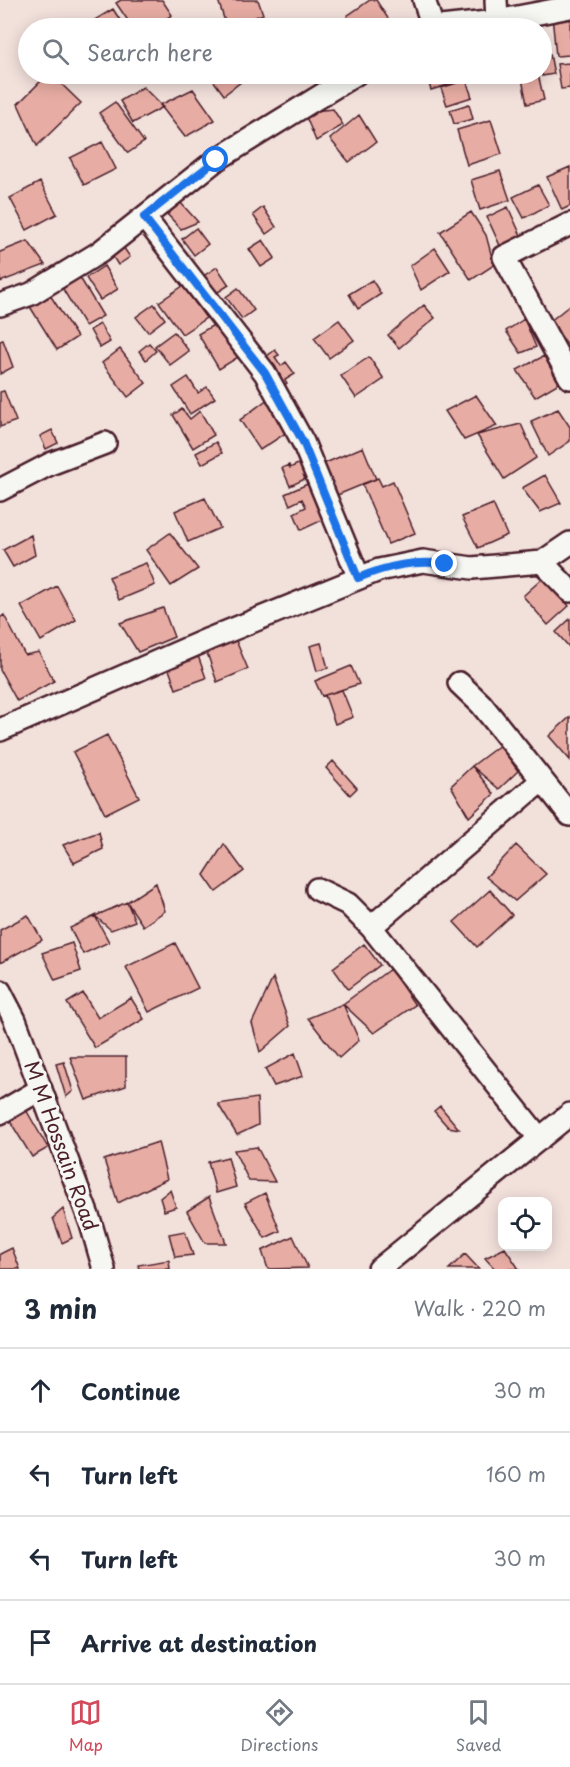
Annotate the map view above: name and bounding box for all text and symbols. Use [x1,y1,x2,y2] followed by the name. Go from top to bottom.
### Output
[18,18,552,84] search box
[39,35,72,68] icon: search
[87,35,213,68] text: Search here
[202,146,228,172] route start
[431,550,457,576] route end
[17,1056,107,1235] street label: M M Hossain Road
[498,1197,552,1251] map controls
[498,1197,552,1251] button: locate
[24,1289,97,1328] text: 3 min
[414,1293,546,1323] text: Walk · 220 m
[24,1374,57,1407] icon: ahead
[81,1374,180,1407] text: Continue
[493,1375,546,1405] text: 30 m
[24,1458,57,1491] icon: left
[81,1458,178,1491] text: Turn left
[486,1459,546,1489] text: 160 m
[24,1542,57,1575] icon: left
[81,1542,178,1575] text: Turn left
[493,1543,546,1573] text: 30 m
[24,1626,57,1659] icon: arrive
[81,1626,317,1659] text: Arrive at destination
[69,1696,103,1756] tab: Map
[240,1696,318,1756] tab: Directions
[456,1696,501,1756] tab: Saved

